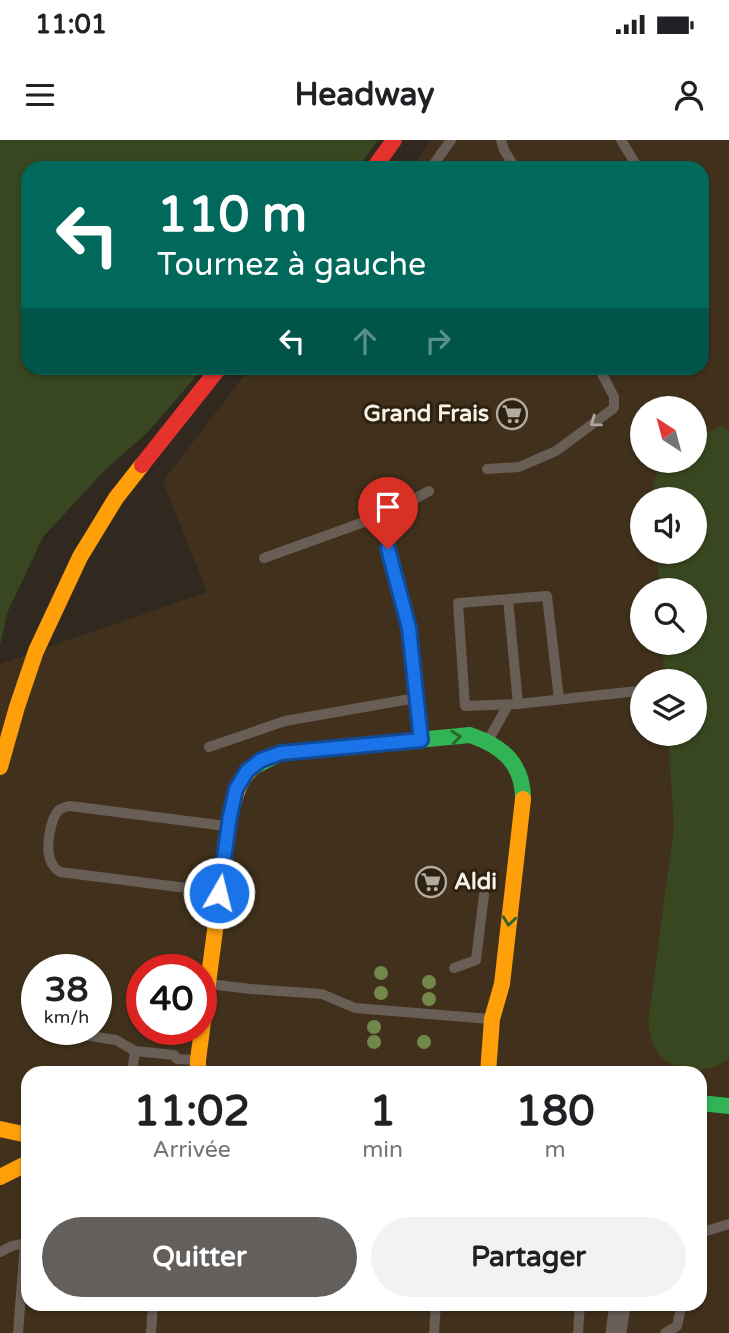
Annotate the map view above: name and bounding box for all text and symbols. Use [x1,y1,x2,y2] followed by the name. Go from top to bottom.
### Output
[35,9,107,40] text: 11:01
[21,76,59,114] icon: menu
[294,76,435,114] text: Headway
[670,76,708,114] icon: person
[157,186,307,245] text: 110 m
[42,189,133,280] icon: left
[157,246,426,284] text: Tournez à gauche
[273,322,311,360] icon: left
[346,322,384,360] icon: ahead
[419,322,457,360] icon: right
[630,396,707,472] north arrow
[630,396,707,746] map controls
[495,397,529,431] supermarket icon: Grand Frais
[363,400,489,428] place label: Grand Frais
[590,414,603,426] one-way arrow
[358,477,418,549] pin
[630,487,707,564] button: sound
[369,488,407,526] icon: arrive
[630,578,707,655] button: search
[630,669,707,746] button: layers
[451,730,462,745] one-way arrow
[182,856,256,930] position arrow
[414,865,448,899] supermarket icon: Aldi
[454,868,497,896] place label: Aldi
[502,915,517,927] one-way arrow
[126,954,217,1045] speed limit sign: 40
[45,969,88,1011] text: 38
[44,1006,89,1028] text: km/h
[133,1086,250,1137] text: 11:02
[369,1086,396,1137] text: 1
[515,1086,595,1137] text: 180
[152,1136,231,1164] text: Arrivée
[362,1136,403,1164] text: min
[544,1136,566,1164] text: m
[42,1217,357,1297] button: Quitter
[371,1217,686,1297] button: Partager

